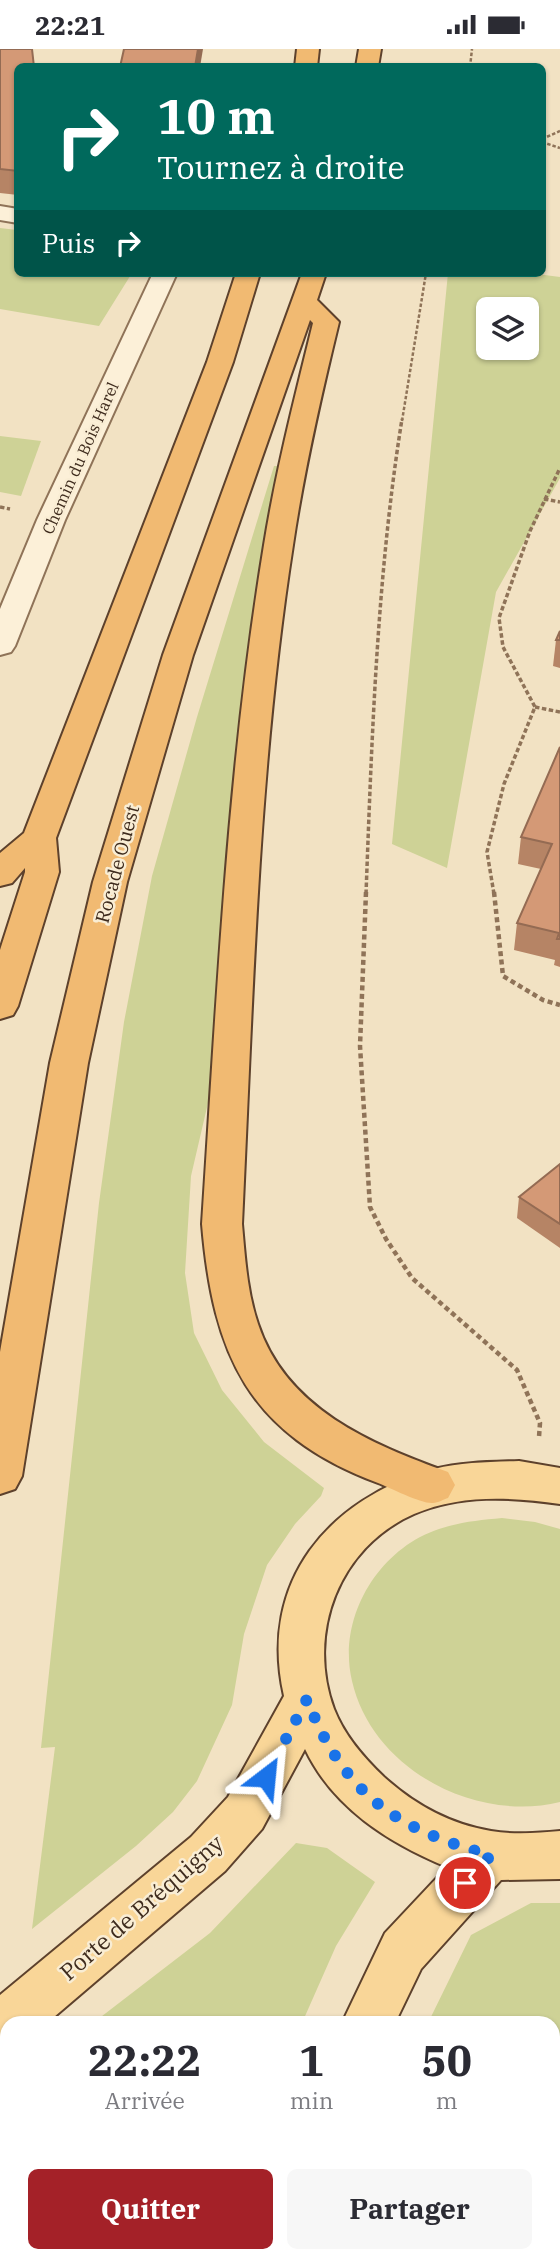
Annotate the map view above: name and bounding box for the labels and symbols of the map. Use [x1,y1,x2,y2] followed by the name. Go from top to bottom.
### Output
[37,379,123,537] street label: Chemin du Bois Harel
[90,802,144,926] street label: Rocade Ouest
[229,1740,303,1814] position arrow
[53,1827,230,1986] street label: Porte de Bréquigny
[435,1853,495,1913] pin

